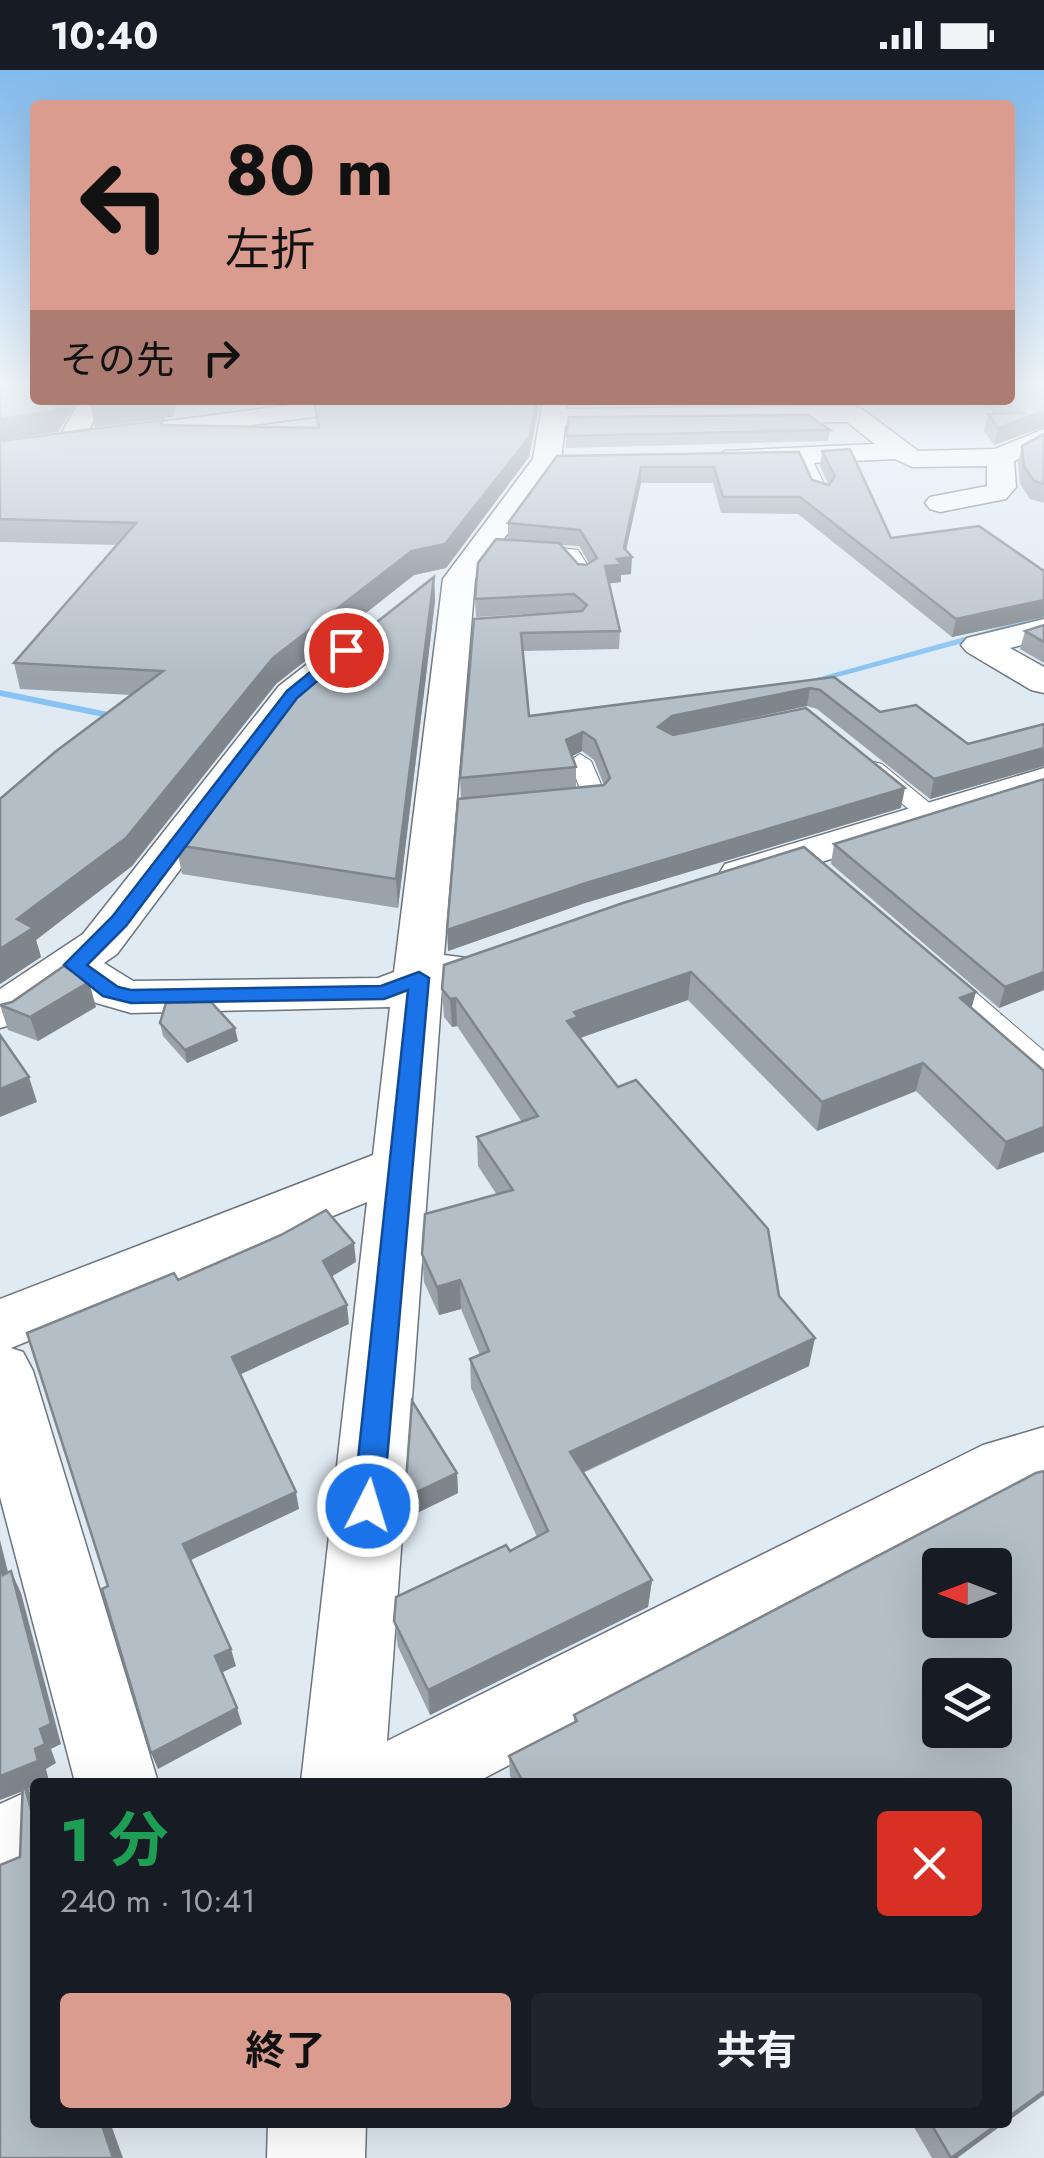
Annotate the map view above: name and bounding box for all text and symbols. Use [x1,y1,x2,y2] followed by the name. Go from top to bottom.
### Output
[50,8,158,63] text: 10:40
[225,120,394,221] text: 80 m
[60,140,190,270] icon: left
[225,217,315,282] text: 左折
[194,330,249,385] icon: right
[60,332,174,387] text: その先
[304,608,389,693] pin
[319,623,374,678] icon: arrive
[316,1454,420,1558] position arrow
[922,1548,1012,1638] north arrow
[922,1548,1012,1748] map controls
[922,1658,1012,1748] button: layers
[60,1797,169,1884] text: 1 分
[877,1811,982,1916] button: close
[60,1878,256,1924] text: 240 m · 10:41
[60,1993,511,2108] button: 終了
[531,1993,982,2108] button: 共有

